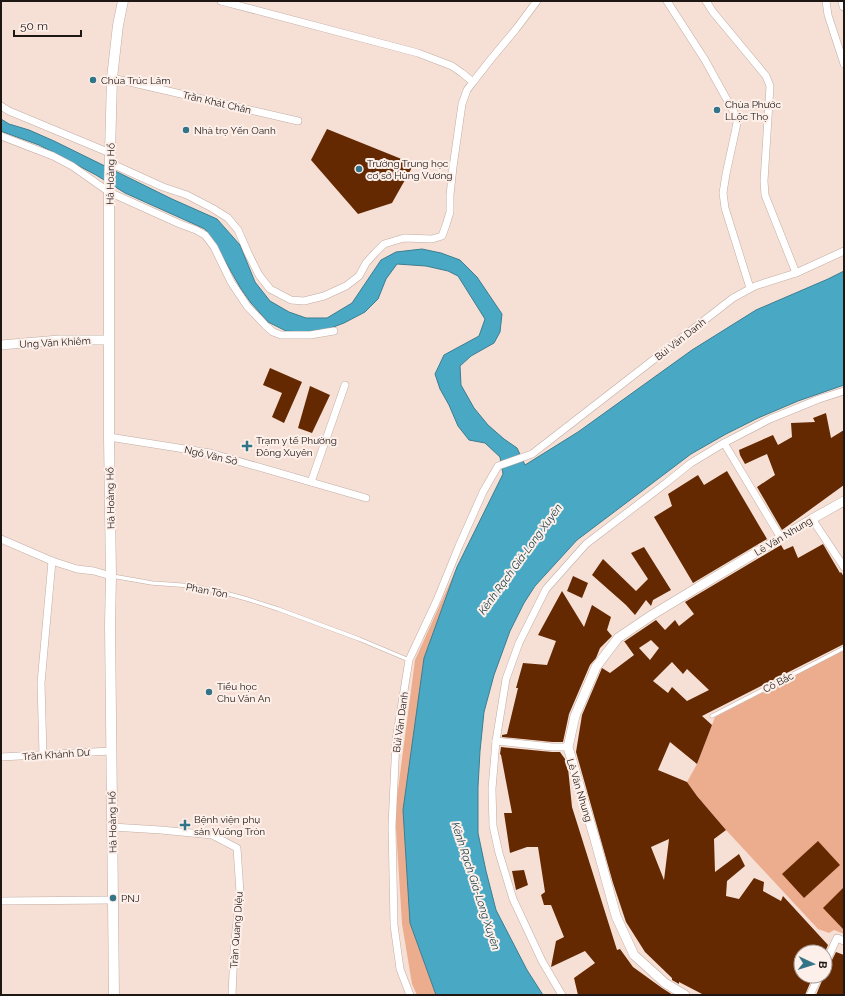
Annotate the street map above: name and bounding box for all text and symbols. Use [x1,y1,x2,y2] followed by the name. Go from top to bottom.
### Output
[14,12,81,38] scale bar
[20,19,48,33] text: 50 m
[88,75,98,85] marker: Chùa Trúc Lâm
[101,75,171,86] place label: Chùa Trúc Lâm
[182,89,252,116] street label: Trần Khát Chân
[725,99,782,122] place label: Chùa Phước LLộc Thọ
[712,105,722,115] marker: Chùa Phước LLộc Thọ
[181,125,191,135] marker: Nhà trọ Yến Oanh
[194,125,276,136] place label: Nhà trọ Yến Oanh
[104,143,117,205] street label: Hà Hoàng Hổ
[367,158,453,181] place label: Trường Trung học cơ sở Hùng Vương
[354,164,364,174] marker: Trường Trung học cơ sở Hùng Vương
[653,316,708,363] street label: Bùi Văn Danh
[19,335,91,350] street label: Ung Văn Khiêm
[256,435,337,458] place label: Trạm y tế Phường Đông Xuyên
[241,440,253,452] marker: Trạm y tế Phường Đông Xuyên
[183,444,239,467] street label: Ngô Văn Sở
[104,467,117,529] street label: Hà Hoàng Hổ
[476,501,565,617] water label: Kênh Rạch Giá-Long Xuyên
[752,515,814,558] street label: Lê Văn Nhung
[185,581,229,600] street label: Phan Tôn
[761,670,796,695] street label: Cô Bắc
[217,681,270,704] place label: Tiểu học Chu Văn An
[204,687,214,697] marker: Tiểu học Chu Văn An
[391,691,410,753] street label: Bùi Văn Danh
[22,747,91,762] street label: Trần Khánh Dư
[565,757,594,823] street label: Lê Văn Nhung
[106,791,119,853] street label: Hà Hoàng Hổ
[194,814,265,837] place label: Bệnh viện phụ sản Vuông Tròn
[179,819,191,831] marker: Bệnh viện phụ sản Vuông Tròn
[449,820,502,952] water label: Kênh Rạch Giá-Long Xuyên
[228,891,245,969] street label: Trần Quang Diệu
[108,893,118,903] marker: PNJ
[121,893,140,904] place label: PNJ
[793,944,833,984] north arrow
[816,960,829,969] text: B

